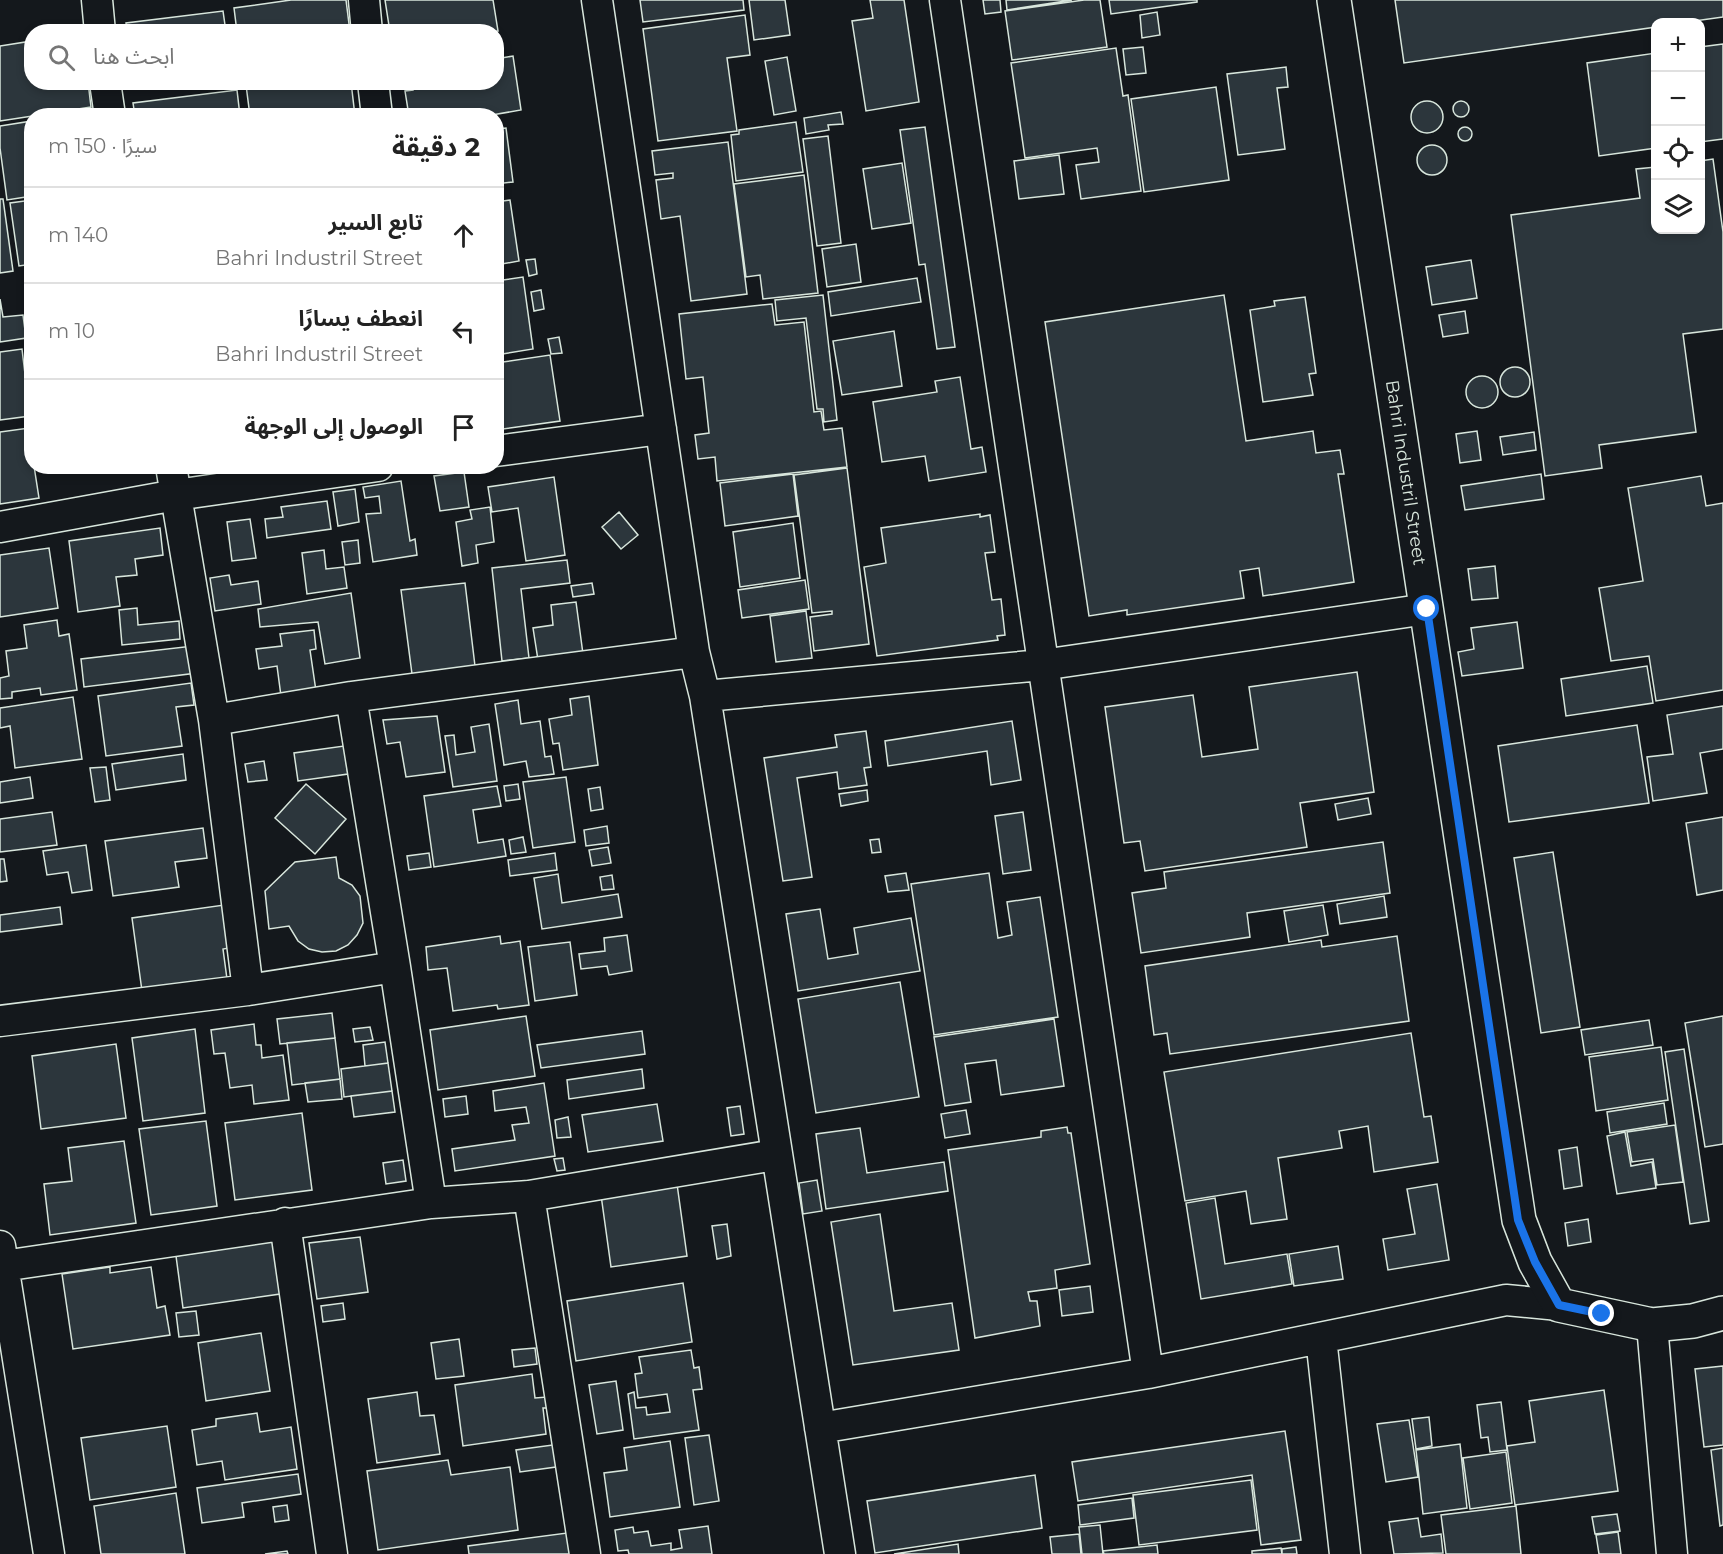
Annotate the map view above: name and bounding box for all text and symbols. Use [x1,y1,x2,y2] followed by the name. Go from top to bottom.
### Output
[1651,18,1705,234] map controls
[1651,18,1705,72] button: +
[24,24,504,90] search box
[45,41,78,74] icon: search
[93,43,175,70] text: ابحث هنا
[1651,72,1705,126] button: −
[1651,126,1705,180] button: locate
[392,131,480,163] text: 2 دقيقة
[48,134,157,158] text: سيرًا · 150 m
[1651,180,1705,234] button: layers
[329,209,423,236] text: تابع السير
[447,219,480,252] icon: ahead
[48,223,108,247] text: 140 m
[215,246,423,270] text: Bahri Industril Street
[299,305,423,332] text: انعطف يسارًا
[447,315,480,348] icon: left
[48,319,95,343] text: 10 m
[215,342,423,366] text: Bahri Industril Street
[1381,378,1431,567] street label: Bahri Industril Street
[447,411,480,444] icon: arrive
[244,413,423,440] text: الوصول إلى الوجهة
[1413,595,1439,621] route start
[1588,1300,1614,1326] route end

